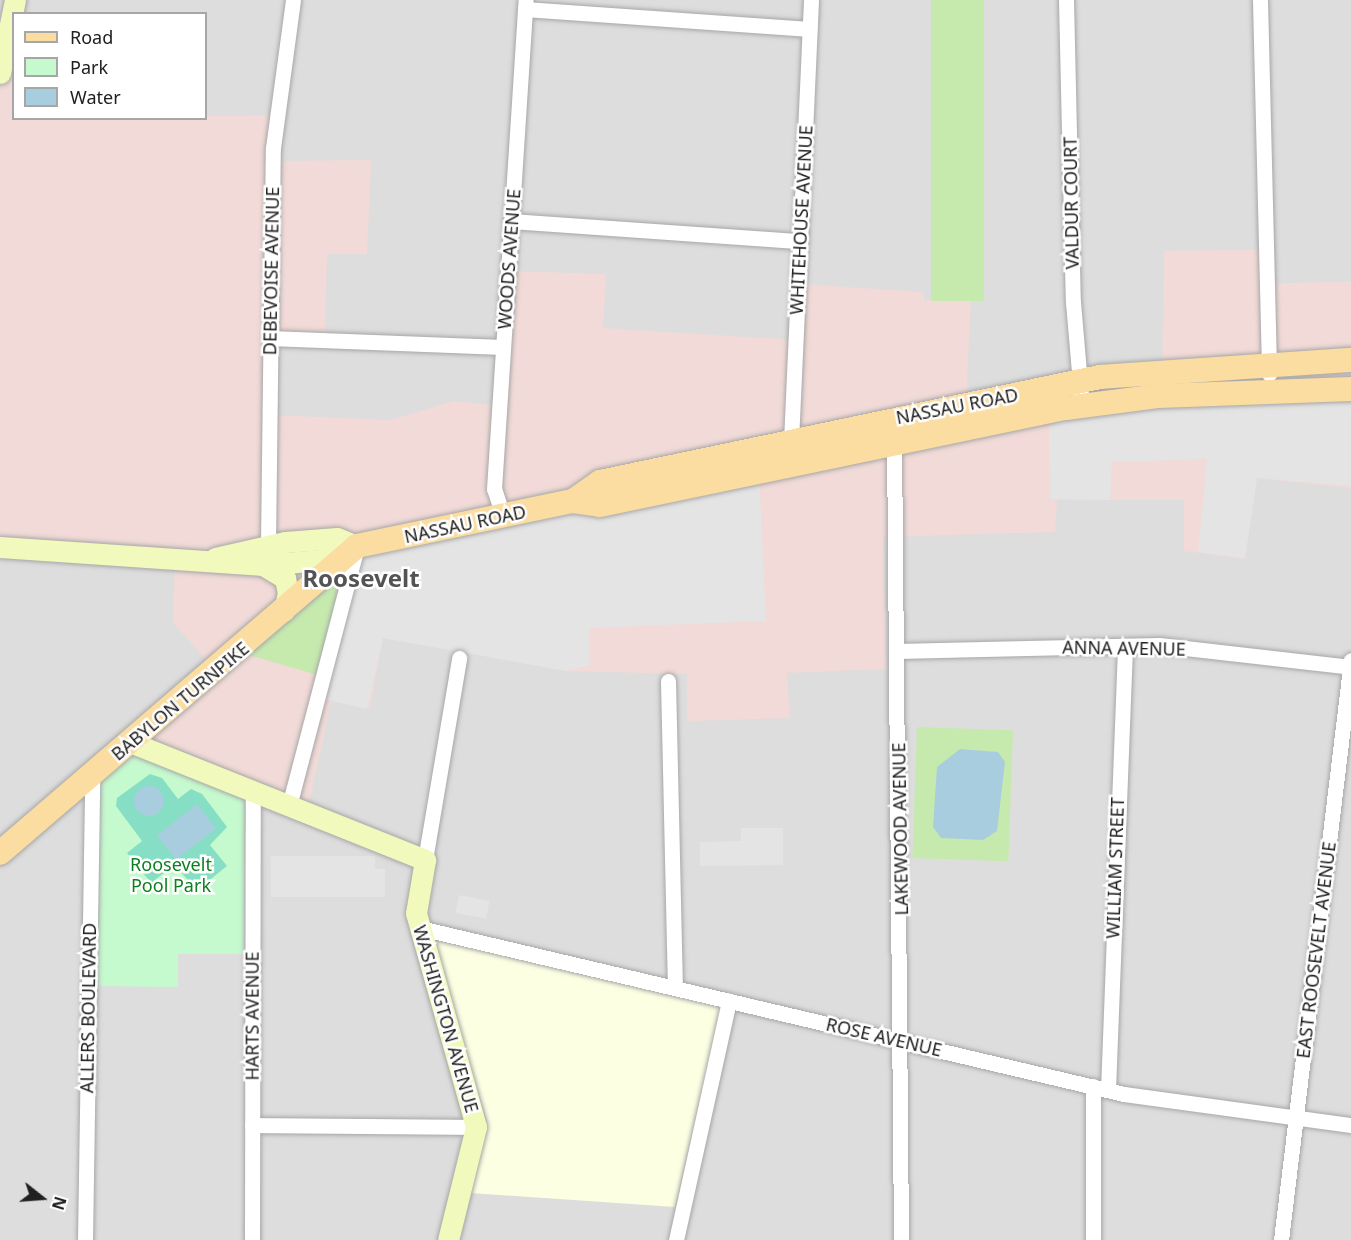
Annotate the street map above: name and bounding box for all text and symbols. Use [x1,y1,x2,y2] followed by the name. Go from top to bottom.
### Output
[12,12,207,120] legend
[70,25,113,49] text: Road
[70,55,108,79] text: Park
[70,85,121,109] text: Water
[785,125,817,315] street label: WHITEHOUSE AVENUE
[1059,137,1083,269] street label: VALDUR COURT
[259,187,283,355] street label: DEBEVOISE AVENUE
[493,188,525,330] street label: WOODS AVENUE
[894,384,1020,428] street label: NASSAU ROAD
[402,501,528,547] street label: NASSAU ROAD
[302,564,420,592] district label: Roosevelt
[1062,636,1186,660] street label: ANNA AVENUE
[107,637,253,765] street label: BABYLON TURNPIKE
[888,742,912,916] street label: LAKEWOOD AVENUE
[1102,797,1128,939] street label: WILLIAM STREET
[1292,840,1340,1060] street label: EAST ROOSEVELT AVENUE
[130,854,212,896] park label: Roosevelt Pool Park
[76,923,100,1093] street label: ALLERS BOULEVARD
[409,923,483,1115] street label: WASHINGTON AVENUE
[241,951,263,1081] street label: HARTS AVENUE
[824,1013,944,1061] street label: ROSE AVENUE
[12,1168,72,1228] north arrow
[47,1194,72,1213] text: N

